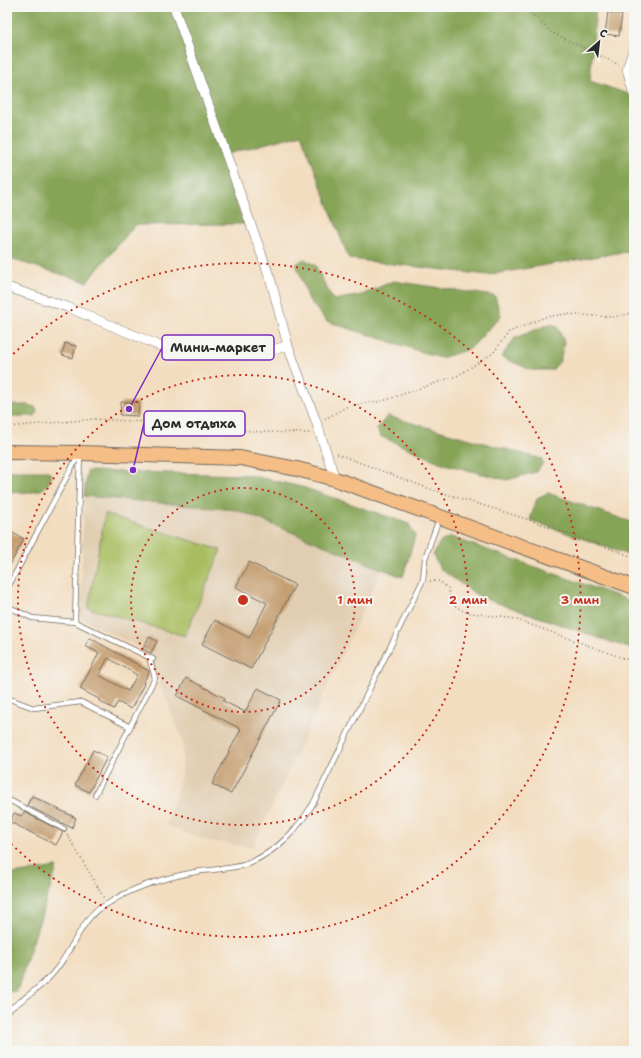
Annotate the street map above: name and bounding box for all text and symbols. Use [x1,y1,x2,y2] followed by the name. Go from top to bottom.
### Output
[579,22,619,62] north arrow
[597,25,610,42] text: С
[162,335,274,360] callout: Мини-маркет
[170,339,266,356] text: Мини-маркет
[144,411,245,436] callout: Дом отдыха
[152,415,236,432] text: Дом отдыха
[337,592,373,608] text: 1 мин
[449,592,487,608] text: 2 мин
[561,592,599,608] text: 3 мин
[236,593,250,607] centre of rings

